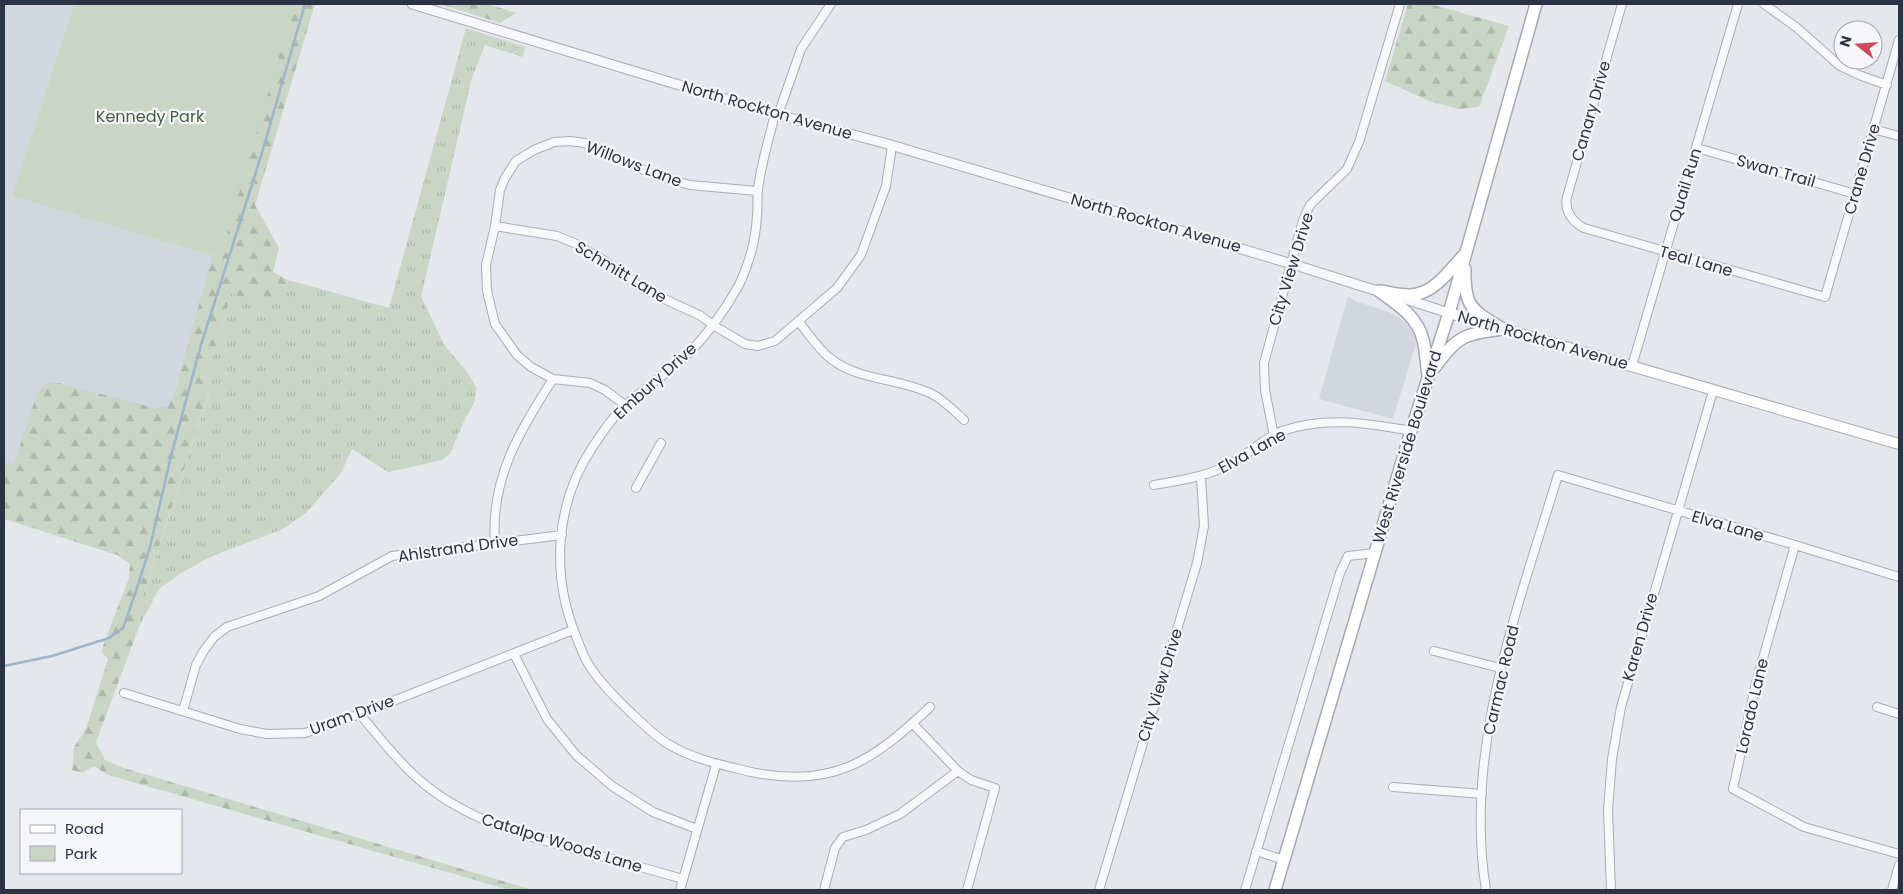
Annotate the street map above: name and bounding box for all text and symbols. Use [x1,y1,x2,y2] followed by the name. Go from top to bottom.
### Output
[1833,20,1883,70] north arrow
[1834,33,1857,49] text: N
[1566,58,1616,164] street label: Canary Drive
[679,75,855,145] street label: North Rockton Avenue
[96,105,205,128] park label: Kennedy Park
[1838,121,1886,217] street label: Crane Drive
[583,135,685,193] street label: Willows Lane
[1663,145,1707,225] street label: Quail Run
[1734,149,1818,193] street label: Swan Trail
[1068,188,1244,258] street label: North Rockton Avenue
[1263,209,1319,329] street label: City View Drive
[571,235,671,309] street label: Schmitt Lane
[1657,240,1736,282] street label: Teal Lane
[1455,305,1631,375] street label: North Rockton Avenue
[608,337,702,425] street label: Embury Drive
[1367,348,1447,546] street label: West Riverside Boulevard
[1214,423,1290,479] street label: Elva Lane
[1689,505,1767,547] street label: Elva Lane
[396,528,520,568] street label: Ahlstrand Drive
[1616,590,1664,684] street label: Karen Drive
[1477,623,1525,737] street label: Carmac Road
[1132,625,1188,745] street label: City View Drive
[1730,656,1774,756] street label: Lorado Lane
[307,689,398,741] street label: Uram Drive
[479,808,645,878] street label: Catalpa Woods Lane
[20,809,182,874] legend
[65,818,104,839] text: Road
[65,843,97,864] text: Park

